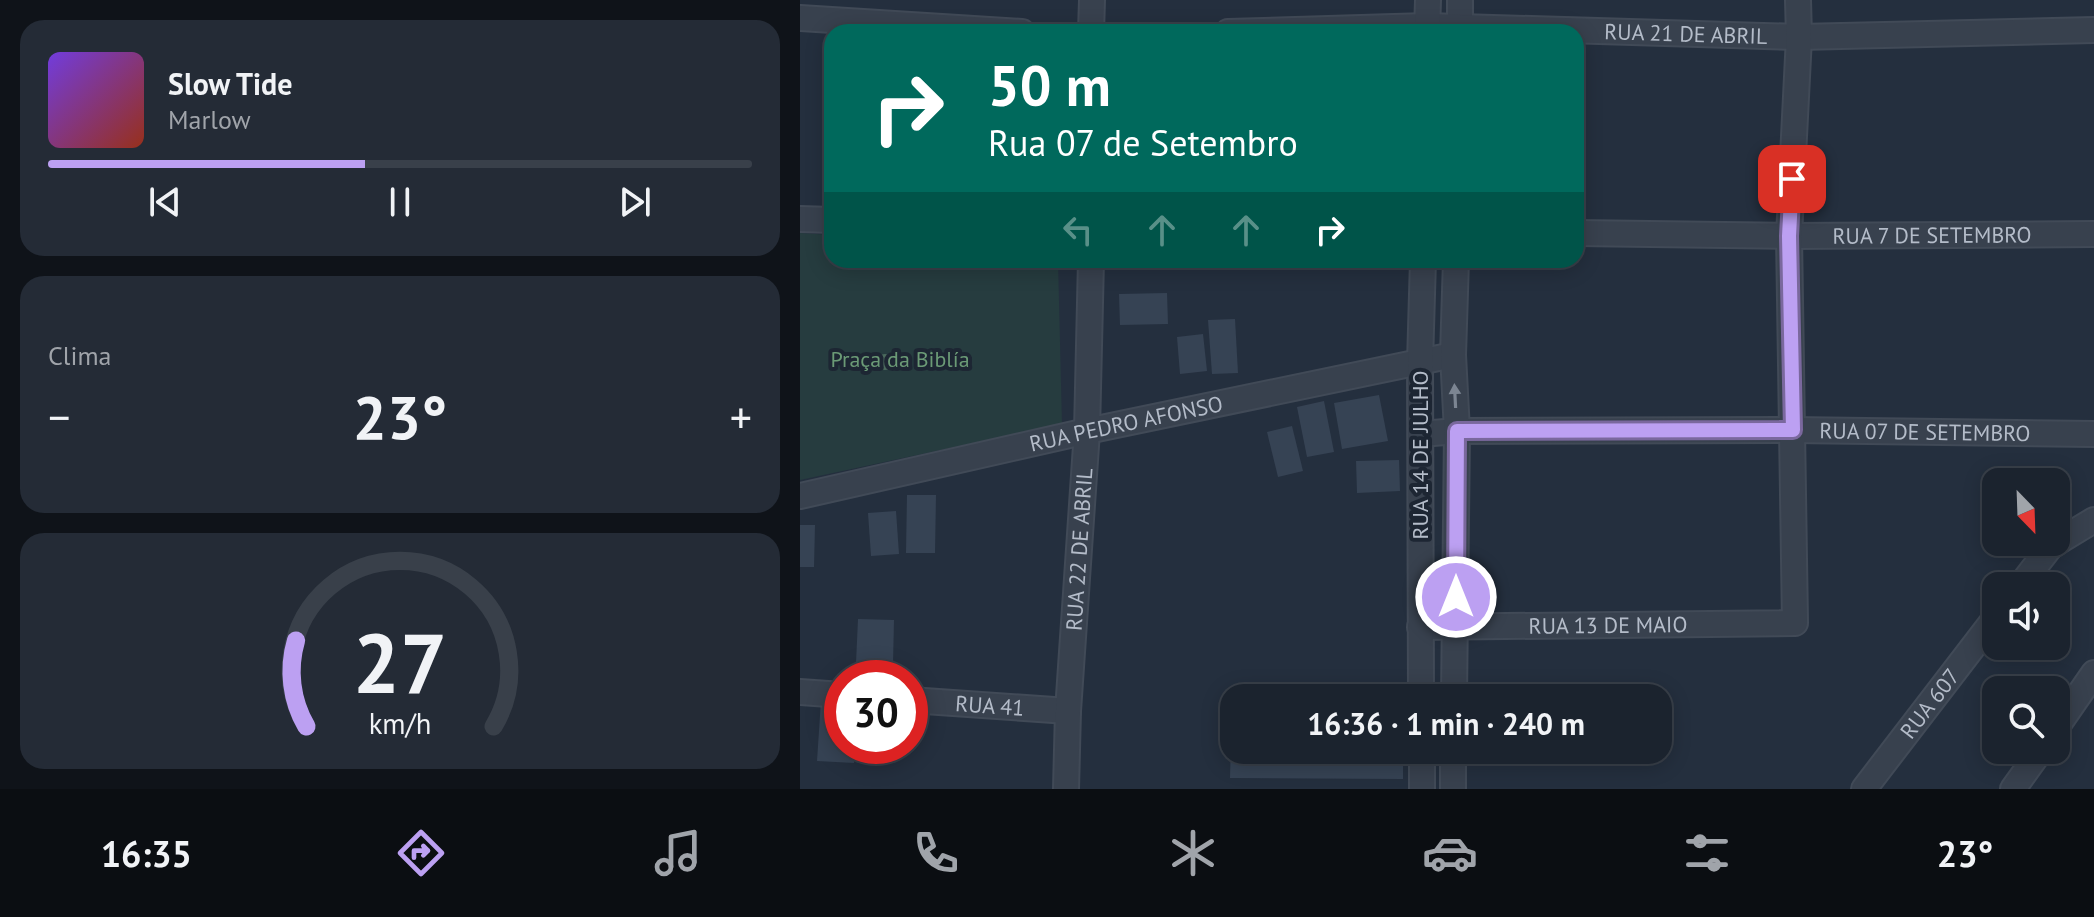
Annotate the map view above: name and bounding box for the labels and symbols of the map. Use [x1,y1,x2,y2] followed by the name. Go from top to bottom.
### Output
[1604,17,1768,50] street label: RUA 21 DE ABRIL
[1758,145,1826,213] pin
[1832,220,2032,250] street label: RUA 7 DE SETEMBRO
[830,345,970,373] park label: Praça da Biblía
[1406,370,1434,540] street label: RUA 14 DE JULHO
[1448,383,1461,408] one-way arrow
[1027,389,1225,458] street label: RUA PEDRO AFONSO
[1819,416,2031,447] street label: RUA 07 DE SETEMBRO
[1059,467,1098,632] street label: RUA 22 DE ABRIL
[1982,468,2070,556] north arrow
[1414,555,1498,639] position arrow
[1528,610,1688,640] street label: RUA 13 DE MAIO
[824,660,928,764] speed limit sign: 30
[1894,663,1966,744] street label: RUA 607
[954,689,1025,722] street label: RUA 41

